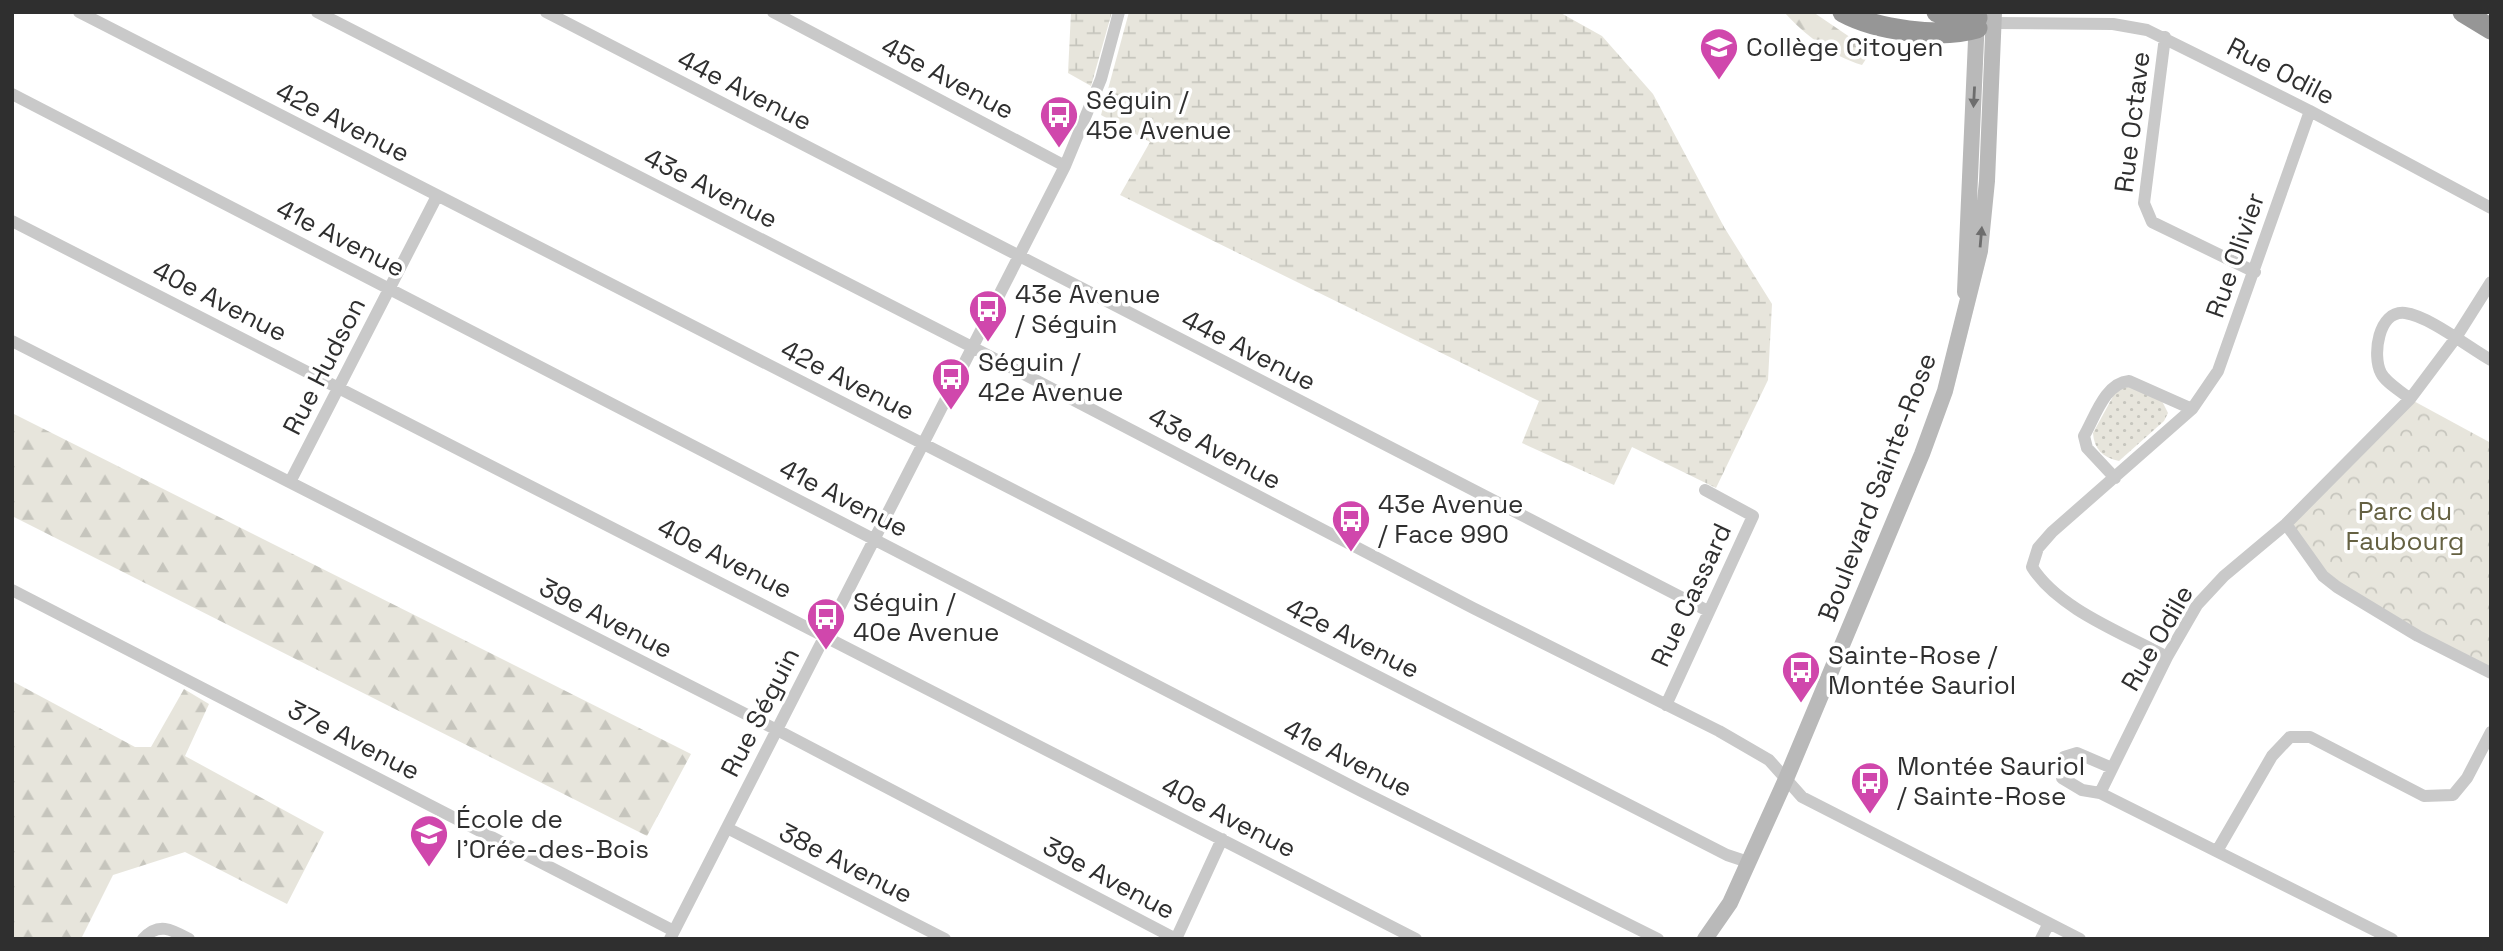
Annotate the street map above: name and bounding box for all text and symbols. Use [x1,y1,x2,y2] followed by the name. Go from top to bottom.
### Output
[1698,26,1740,81] school or university icon: Collège Citoyen
[876,29,1020,127] street label: 45e Avenue
[2221,29,2341,113] street label: Rue Odile
[1746,30,1944,64] place label: Collège Citoyen
[672,42,818,138] street label: 44e Avenue
[2106,50,2158,194] street label: Rue Octave
[270,74,416,170] street label: 42e Avenue
[1086,83,1231,147] place label: Séguin / 45e Avenue
[1968,86,1979,108] one-way arrow
[1038,94,1080,149] bus stop icon: Séguin / 45e Avenue
[638,140,784,236] street label: 43e Avenue
[2198,188,2272,322] street label: Rue Olivier
[271,191,411,285] street label: 41e Avenue
[1976,226,1987,248] one-way arrow
[147,253,293,349] street label: 40e Avenue
[1015,277,1161,341] place label: 43e Avenue / Séguin
[967,288,1009,343] bus stop icon: 43e Avenue / Séguin
[275,292,373,440] street label: Rue Hudson
[1176,302,1322,398] street label: 44e Avenue
[775,332,921,428] street label: 42e Avenue
[978,345,1123,409] place label: Séguin / 42e Avenue
[1810,348,1944,626] street label: Boulevard Sainte-Rose
[930,356,972,411] bus stop icon: Séguin / 42e Avenue
[1143,399,1287,497] street label: 43e Avenue
[774,451,914,545] street label: 41e Avenue
[1378,487,1524,551] place label: 43e Avenue / Face 990
[2345,494,2465,558] park label: Parc du Faubourg
[1330,498,1372,553] bus stop icon: 43e Avenue / Face 990
[652,510,798,606] street label: 40e Avenue
[1643,518,1739,672] street label: Rue Cassard
[534,570,678,666] street label: 39e Avenue
[2113,579,2201,697] street label: Rue Odile
[853,585,999,649] place label: Séguin / 40e Avenue
[1280,590,1426,686] street label: 42e Avenue
[805,596,847,651] bus stop icon: Séguin / 40e Avenue
[1828,638,2016,702] place label: Sainte-Rose / Montée Sauriol
[713,642,807,782] street label: Rue Séguin
[1780,649,1822,704] bus stop icon: Sainte-Rose / Montée Sauriol
[282,692,426,788] street label: 37e Avenue
[1278,711,1418,805] street label: 41e Avenue
[1897,749,2085,813] place label: Montée Sauriol / Sainte-Rose
[1849,760,1891,815] bus stop icon: Montée Sauriol / Sainte-Rose
[1156,769,1302,865] street label: 40e Avenue
[456,802,649,866] place label: École de l'Orée-des-Bois
[408,813,450,868] school or university icon: École de l'Orée-des-Bois
[773,815,919,911] street label: 38e Avenue
[1037,829,1181,927] street label: 39e Avenue

